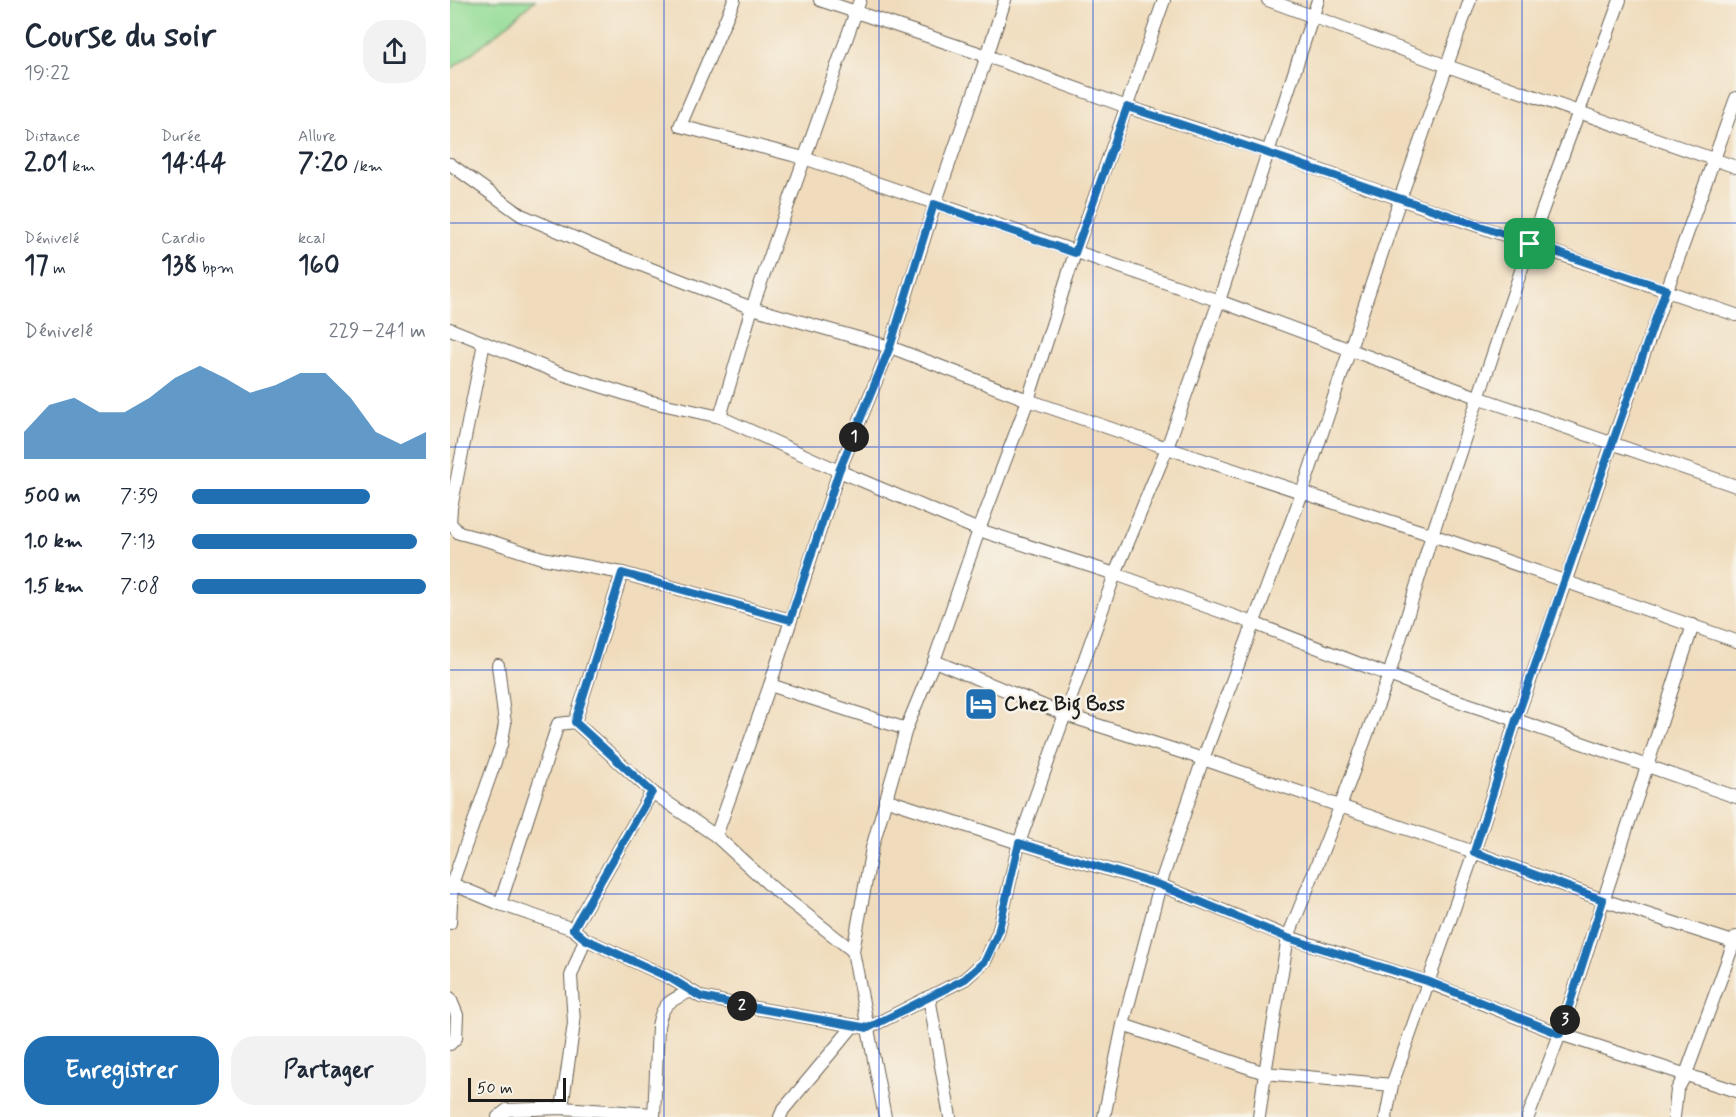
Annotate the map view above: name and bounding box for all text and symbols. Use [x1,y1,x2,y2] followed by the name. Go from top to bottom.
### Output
[24,15,216,59] text: Course du soir
[363,20,426,83] button: share
[24,60,71,87] text: 19:22
[24,126,80,147] text: Distance
[161,126,201,147] text: Durée
[298,126,336,147] text: Allure
[24,147,68,181] text: 2.01
[161,147,226,181] text: 14:44
[298,147,348,181] text: 7:20
[68,156,96,177] text: km
[348,156,383,177] text: /km
[1504,218,1555,269] pin
[1513,227,1546,260] icon: arrive
[24,228,79,249] text: Dénivelé
[161,228,205,249] text: Cardio
[298,228,325,249] text: kcal
[24,249,49,283] text: 17
[161,249,198,283] text: 138
[298,249,340,283] text: 160
[49,258,66,279] text: m
[198,258,234,279] text: bpm
[24,318,93,345] text: Dénivelé
[329,318,426,345] text: 229–241 m
[839,422,869,452] pin: 1
[850,426,858,447] text: 1
[24,483,81,510] text: 500 m
[120,483,158,510] text: 7:39
[24,528,83,555] text: 1.0 km
[120,528,155,555] text: 7:13
[24,573,84,600] text: 1.5 km
[120,573,160,600] text: 7:08
[963,686,999,722] hotel icon: Chez Big Boss
[1004,691,1125,720] place label: Chez Big Boss
[727,991,757,1021] pin: 2
[738,995,746,1016] text: 2
[1550,1005,1580,1035] pin: 3
[1561,1009,1569,1030] text: 3
[24,1036,219,1105] button: Enregistrer
[231,1036,426,1105] button: Partager
[468,1075,566,1102] scale bar
[477,1078,513,1099] text: 50 m

